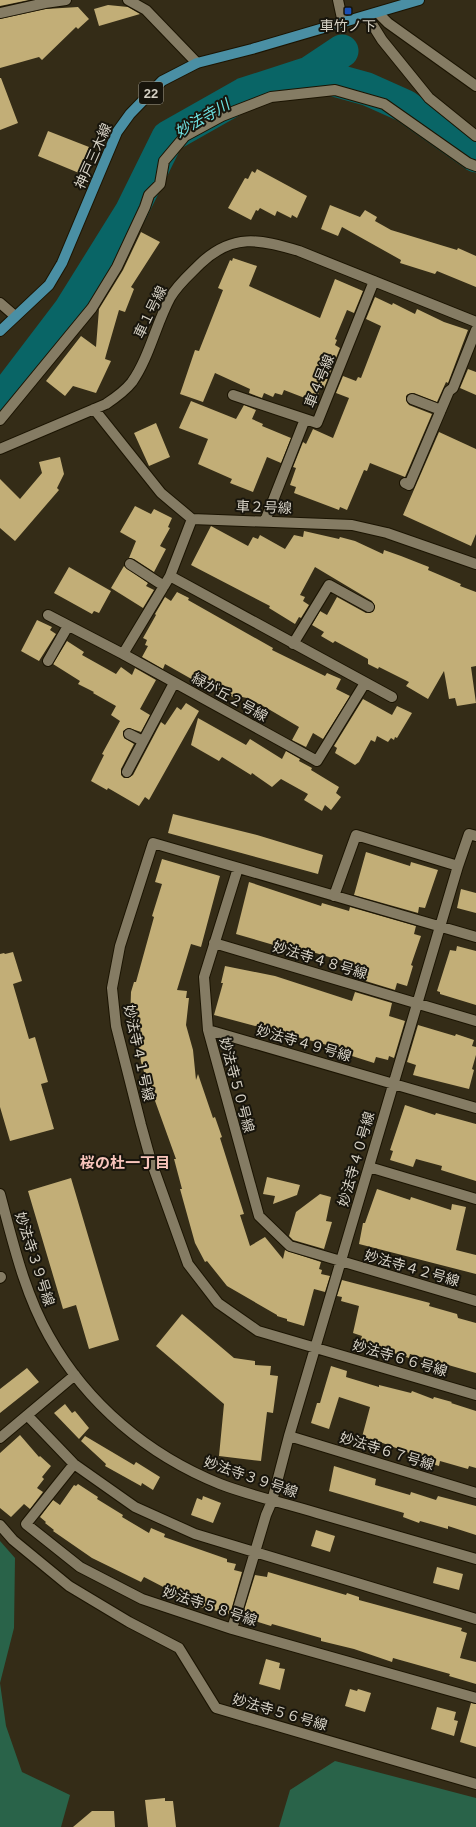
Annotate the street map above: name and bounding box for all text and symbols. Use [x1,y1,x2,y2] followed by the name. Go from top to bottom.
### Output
[343,6,353,16] marker: 車竹ノ下
[320,18,376,34] place label: 車竹ノ下
[139,82,163,104] road number: 22
[172,95,234,140] water label: 妙法寺川
[71,121,115,191] street label: 神戸三木線
[131,283,169,341] street label: 車１号線
[301,352,337,410] street label: 車４号線
[236,498,292,516] street label: 車２号線
[189,670,271,724] street label: 緑が丘２号線
[271,938,369,982] street label: 妙法寺４８号線
[121,1003,157,1103] street label: 妙法寺４１号線
[255,1022,353,1064] street label: 妙法寺４９号線
[217,1036,257,1134] street label: 妙法寺５０号線
[335,1110,377,1208] street label: 妙法寺４０号線
[80,1154,170,1171] district label: 桜の杜一丁目
[12,1210,58,1308] street label: 妙法寺３９号線
[363,1247,461,1289] street label: 妙法寺４２号線
[351,1337,449,1379] street label: 妙法寺６６号線
[338,1429,436,1473] street label: 妙法寺６７号線
[202,1453,300,1501] street label: 妙法寺３９号線
[161,1583,259,1629] street label: 妙法寺５８号線
[231,1691,329,1733] street label: 妙法寺５６号線

